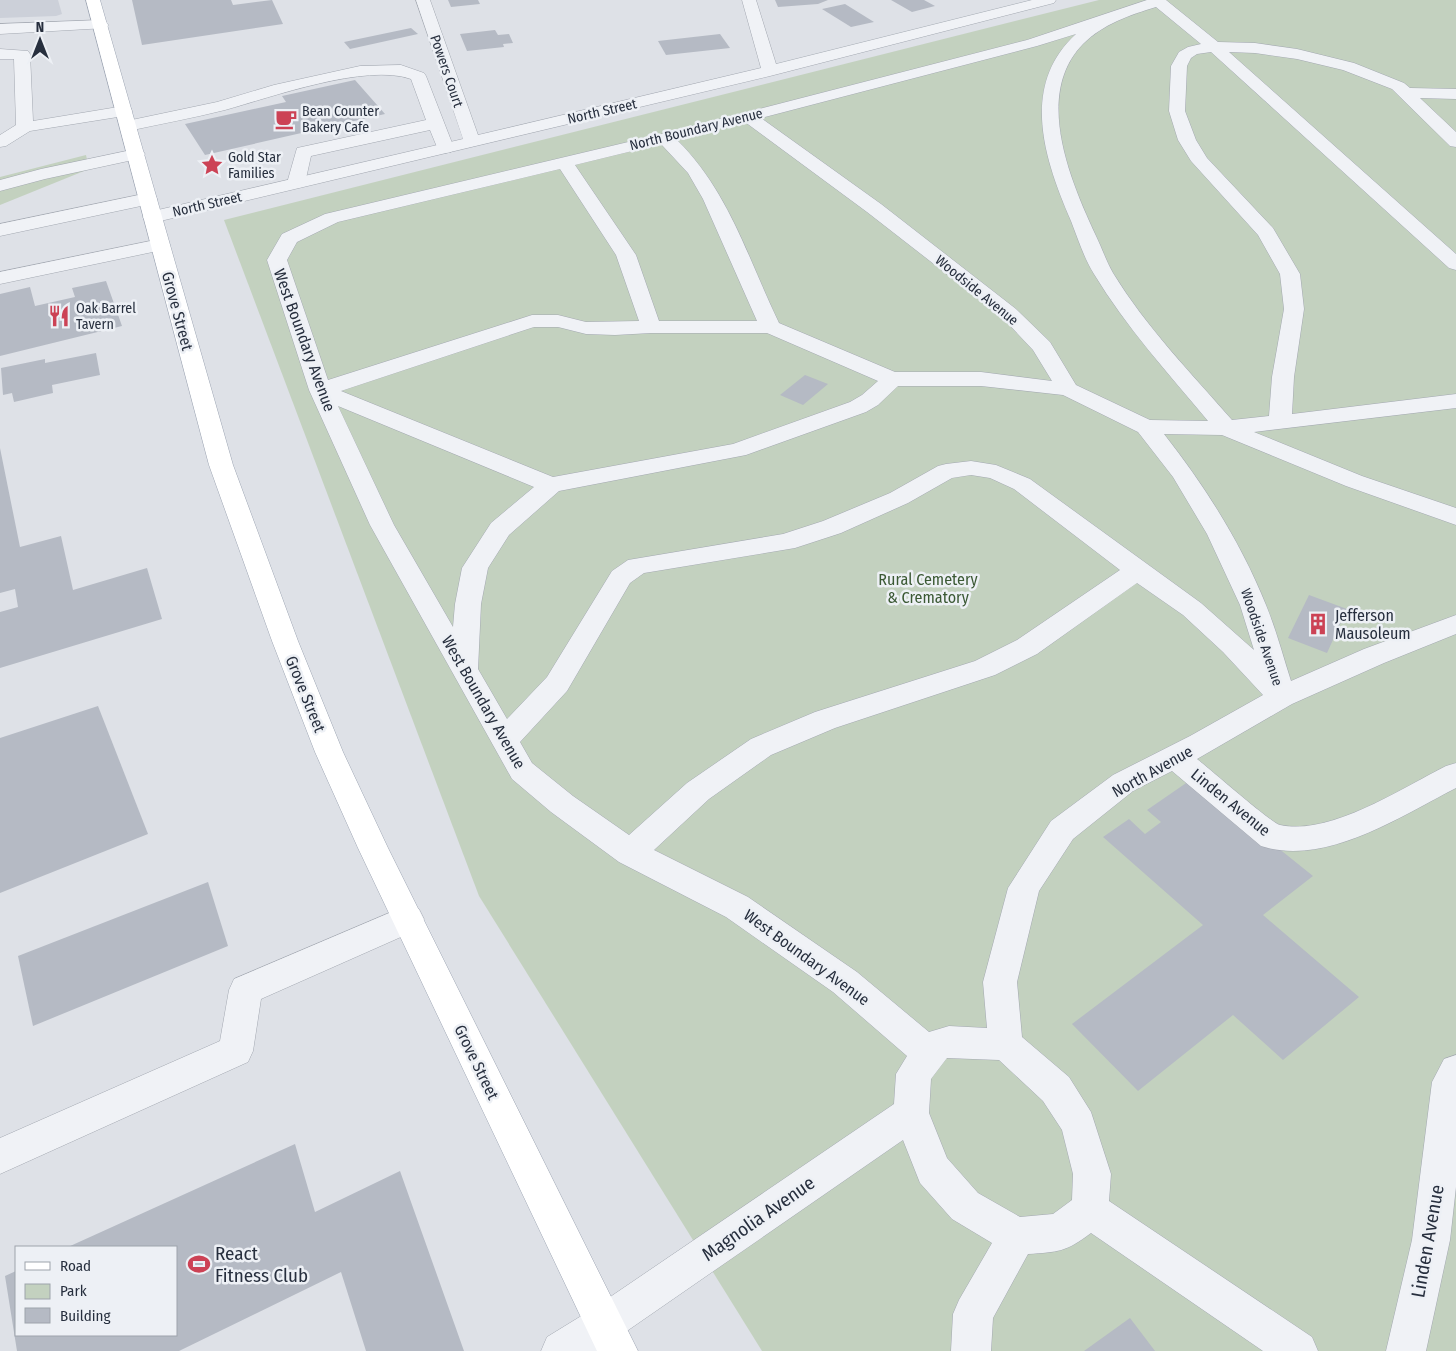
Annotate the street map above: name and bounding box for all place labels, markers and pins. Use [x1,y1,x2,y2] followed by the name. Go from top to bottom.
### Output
[302,103,379,136] place label: Bean Counter Bakery Cafe
[273,106,299,132] cafe icon: Bean Counter Bakery Cafe
[228,149,281,182] place label: Gold Star Families
[199,152,225,178] place icon: Gold Star Families
[76,300,136,333] place label: Oak Barrel Tavern
[46,303,72,329] restaurant icon: Oak Barrel Tavern
[1335,606,1411,643] place label: Jefferson Mausoleum
[1305,611,1331,637] building icon: Jefferson Mausoleum
[215,1242,308,1287] place label: React Fitness Club
[186,1251,212,1277] sports icon: React Fitness Club

